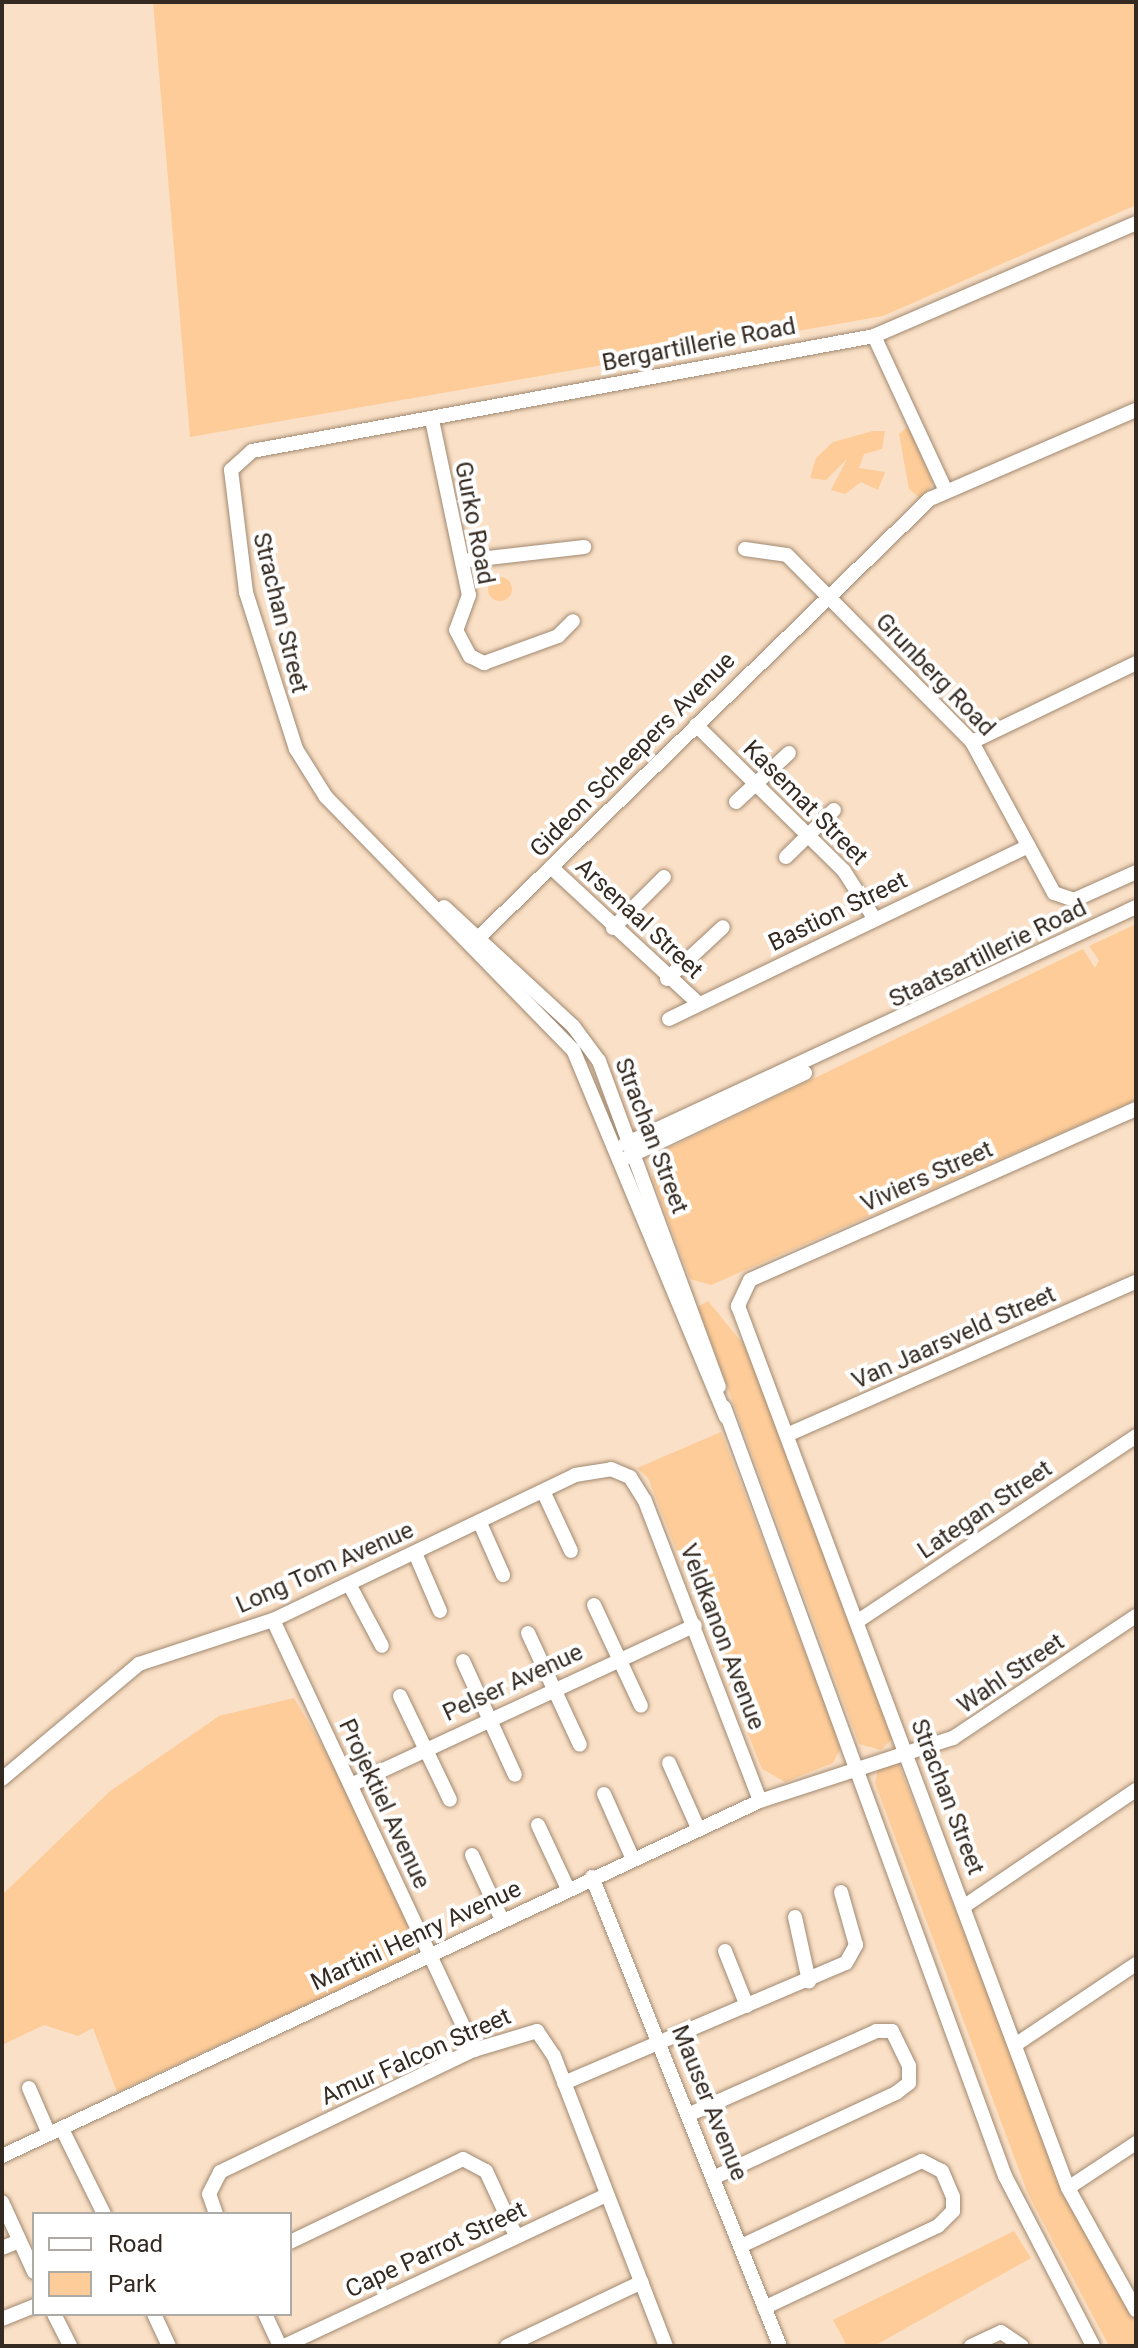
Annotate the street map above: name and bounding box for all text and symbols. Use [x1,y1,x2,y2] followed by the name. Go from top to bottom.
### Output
[600,312,798,378] street label: Bergartillerie Road
[448,459,500,587] street label: Gurko Road
[246,530,314,696] street label: Strachan Street
[869,608,1001,742] street label: Grunberg Road
[525,647,741,863] street label: Gideon Scheepers Avenue
[737,735,873,871] street label: Kasemat Street
[569,853,709,985] street label: Arsenaal Street
[764,866,912,958] street label: Bastion Street
[885,894,1091,1014] street label: Staatsartillerie Road
[608,1054,694,1218] street label: Strachan Street
[857,1135,997,1219] street label: Viviers Street
[848,1280,1060,1396] street label: Van Jaarsveld Street
[912,1455,1058,1565] street label: Lategan Street
[232,1516,418,1620] street label: Long Tom Avenue
[673,1540,771,1734] street label: Veldkanon Avenue
[952,1628,1070,1720] street label: Wahl Street
[438,1638,588,1728] street label: Pelser Avenue
[332,1715,436,1893] street label: Projektiel Avenue
[904,1715,990,1879] street label: Strachan Street
[306,1875,526,1997] street label: Martini Henry Avenue
[317,2002,515,2112] street label: Amur Falcon Street
[665,2021,753,2185] street label: Mauser Avenue
[341,2196,531,2304] street label: Cape Parrot Street
[32,2212,292,2316] legend
[108,2230,163,2258] text: Road
[108,2270,156,2298] text: Park

